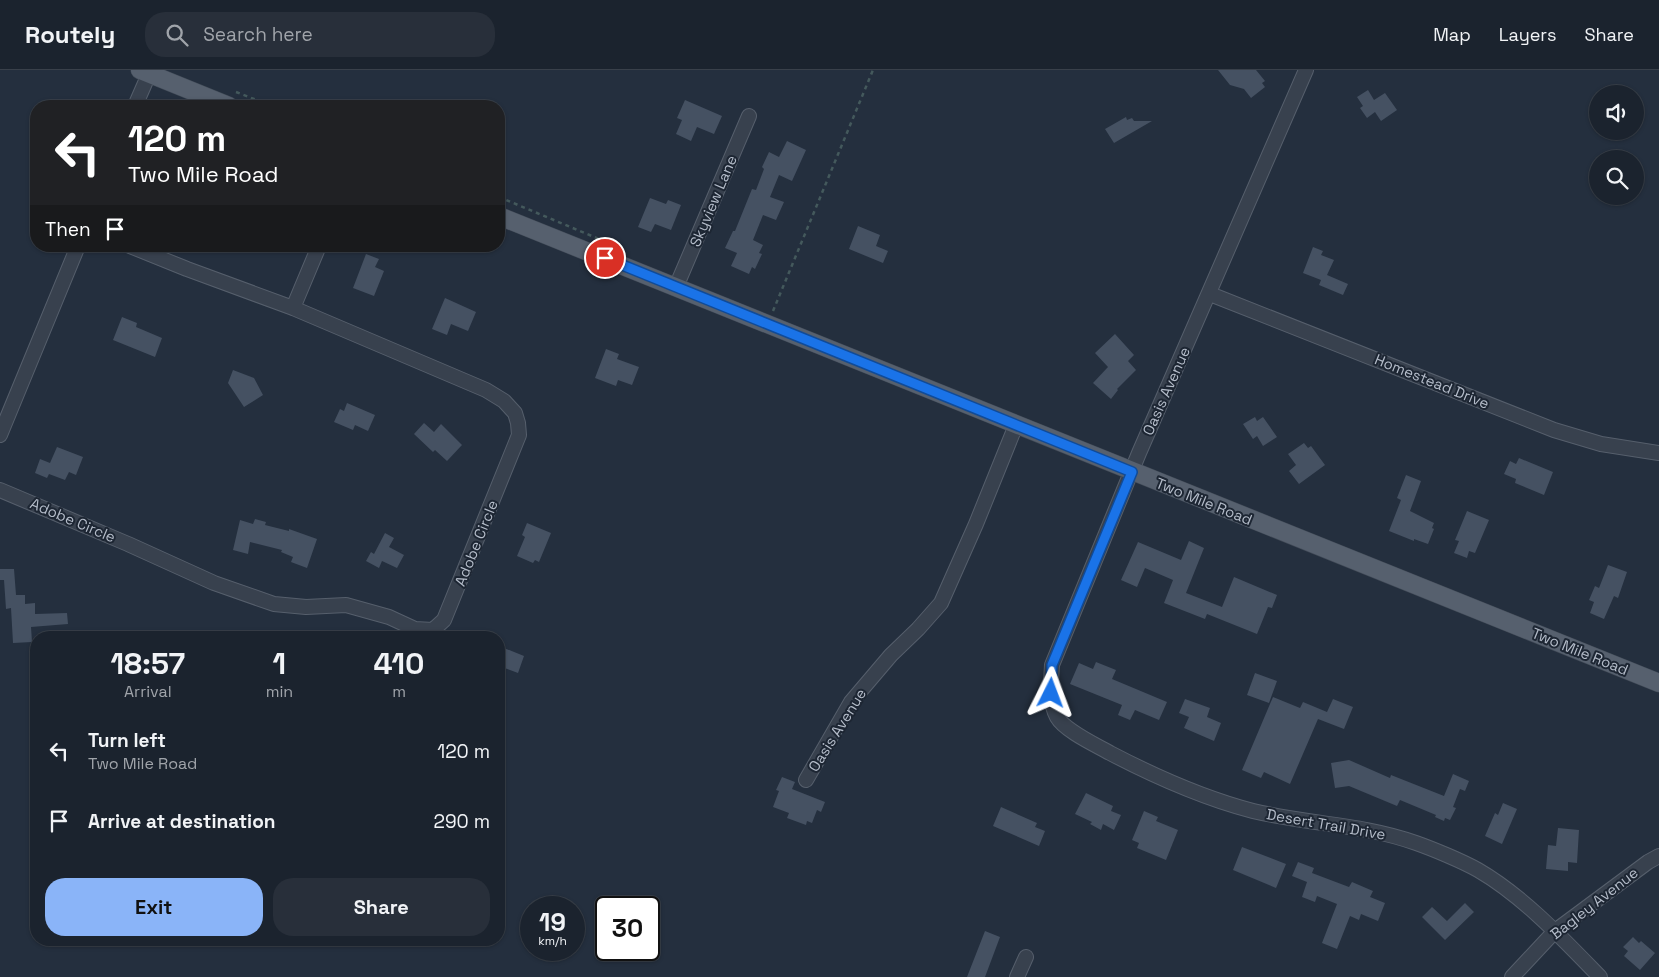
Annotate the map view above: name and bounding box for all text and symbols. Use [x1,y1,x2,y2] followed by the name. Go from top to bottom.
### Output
[145,12,495,57] search box
[25,19,115,50] text: Routely
[163,21,191,49] icon: search
[203,22,313,47] text: Search here
[1433,23,1471,46] text: Map
[1499,23,1556,46] text: Layers
[1584,23,1634,46] text: Share
[1589,85,1644,205] map controls
[1589,85,1644,140] button: sound
[128,117,226,161] text: 120 m
[45,120,110,185] icon: left
[1589,150,1644,205] button: search
[685,152,741,250] street label: Skyview Lane
[128,160,278,188] text: Two Mile Road
[101,215,129,243] icon: arrive
[45,217,91,242] text: Then
[584,237,626,279] pin
[591,244,619,272] icon: arrive
[1138,344,1194,438] street label: Oasis Avenue
[1372,349,1492,413] street label: Homestead Drive
[1153,473,1255,529] street label: Two Mile Road
[27,493,119,547] street label: Adobe Circle
[450,497,502,589] street label: Adobe Circle
[1529,623,1631,679] street label: Two Mile Road
[110,644,185,683] text: 18:57
[273,644,286,683] text: 1
[374,644,425,683] text: 410
[1024,666,1076,718] position arrow
[124,681,172,702] text: Arrival
[266,681,293,702] text: min
[392,681,406,702] text: m
[804,685,870,775] street label: Oasis Avenue
[88,728,166,753] text: Turn left
[45,737,73,765] icon: left
[437,739,490,764] text: 120 m
[88,753,197,774] text: Two Mile Road
[1265,804,1387,844] street label: Desert Trail Drive
[45,807,73,835] icon: arrive
[88,809,276,834] text: Arrive at destination
[434,809,490,834] text: 290 m
[1546,863,1642,943] street label: Bagley Avenue
[45,878,263,936] button: Exit
[273,878,490,936] button: Share
[595,896,660,961] speed limit sign: 30
[539,906,566,938] text: 19
[538,933,567,949] text: km/h

